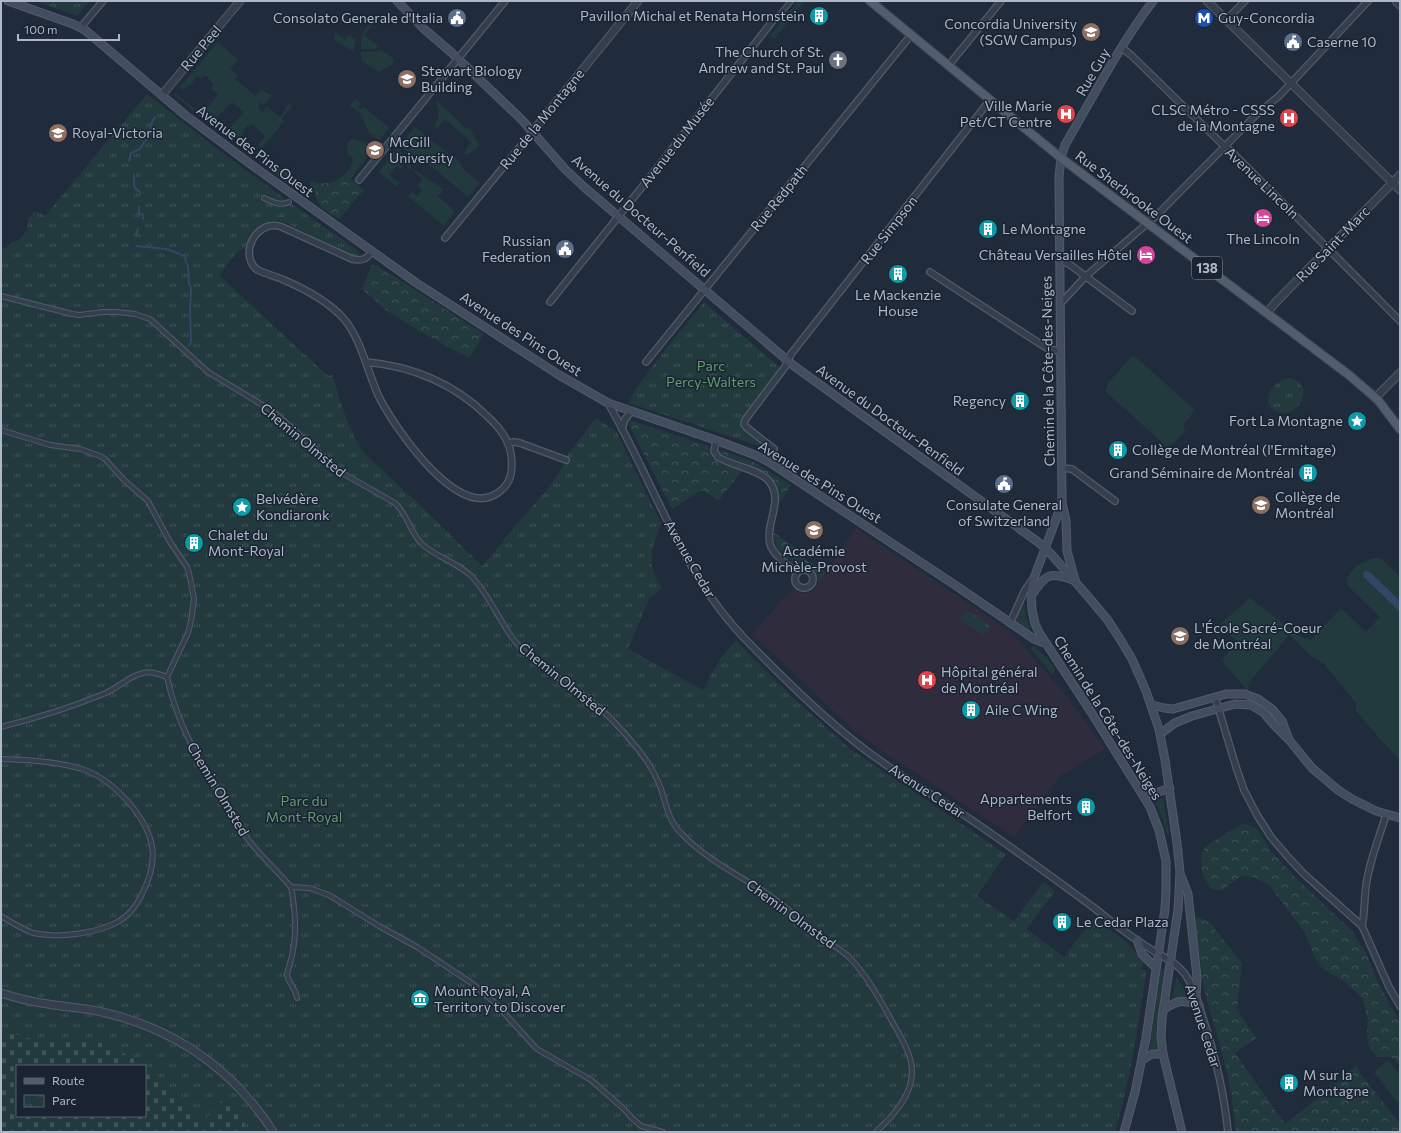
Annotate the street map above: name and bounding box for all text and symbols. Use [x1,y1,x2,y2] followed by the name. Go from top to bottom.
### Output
[808,5,830,27] building icon: Pavillon Michal et Renata Hornstein
[446,7,468,29] public building icon: Consolato Generale d'Italia
[580,7,805,24] place label: Pavillon Michal et Renata Hornstein
[1193,7,1215,29] metro station icon: Guy-Concordia
[273,9,443,26] place label: Consolato Generale d'Italia
[1218,9,1315,26] place label: Guy-Concordia
[944,15,1077,48] place label: Concordia University (SGW Campus)
[18,16,119,42] scale bar
[1080,21,1102,43] school or university icon: Concordia University (SGW Campus)
[24,22,58,36] text: 100 m
[177,22,225,74] street label: Rue Peel
[1282,31,1304,53] public building icon: Caserne 10
[1307,33,1376,50] place label: Caserne 10
[698,43,824,76] place label: The Church of St. Andrew and St. Paul
[1072,45,1113,99] street label: Rue Guy
[827,49,849,71] church icon: The Church of St. Andrew and St. Paul
[421,62,522,95] place label: Stewart Biology Building
[496,65,587,172] street label: Rue de la Montagne
[396,68,418,90] school or university icon: Stewart Biology Building
[636,93,717,190] street label: Avenue du Musée
[960,97,1052,130] place label: Ville Marie Pet/CT Centre
[193,101,317,200] street label: Avenue des Pins Ouest
[1151,101,1275,134] place label: CLSC Métro - CSSS de la Montagne
[1055,103,1077,125] hospital icon: Ville Marie Pet/CT Centre
[1278,107,1300,129] hospital icon: CLSC Métro - CSSS de la Montagne
[47,122,69,144] school or university icon: Royal-Victoria
[72,124,163,141] place label: Royal-Victoria
[389,133,453,166] place label: McGill University
[364,139,386,161] school or university icon: McGill University
[1222,143,1303,222] street label: Avenue Lincoln
[1072,147,1197,247] street label: Rue Sherbrooke Ouest
[569,151,714,280] street label: Avenue du Docteur-Penfield
[747,161,811,234] street label: Rue Redpath
[857,192,921,267] street label: Rue Simpson
[1292,202,1373,285] street label: Rue Saint-Marc
[1252,207,1274,229] hotel icon: The Lincoln
[977,218,999,240] building icon: Le Montagne
[1002,220,1086,237] place label: Le Montagne
[1226,230,1300,247] place label: The Lincoln
[482,232,551,265] place label: Russian Federation
[554,238,576,260] public building icon: Russian Federation
[1135,244,1157,266] hotel icon: Château Versailles Hôtel
[979,246,1132,263] place label: Château Versailles Hôtel
[1192,257,1222,279] road number: 138
[887,263,909,285] building icon: Le Mackenzie House
[1037,276,1058,466] street label: Chemin de la Côte-des-Neiges
[855,286,941,319] place label: Le Mackenzie House
[457,288,586,380] street label: Avenue des Pins Ouest
[666,357,756,390] park label: Parc Percy-Walters
[813,360,967,479] street label: Avenue du Docteur-Penfield
[1009,390,1031,412] building icon: Regency
[953,392,1006,409] place label: Regency
[257,399,349,480] street label: Chemin Olmsted
[1346,410,1368,432] place icon: Fort La Montagne
[1229,412,1343,429] place label: Fort La Montagne
[756,437,885,527] street label: Avenue des Pins Ouest
[1107,439,1129,461] building icon: Collège de Montréal (l'Ermitage)
[1132,441,1336,458] place label: Collège de Montréal (l'Ermitage)
[1297,462,1319,484] building icon: Grand Séminaire de Montréal
[1109,464,1294,481] place label: Grand Séminaire de Montréal
[993,473,1015,495] public building icon: Consulate General of Switzerland
[1275,488,1340,521] place label: Collège de Montréal
[256,490,330,523] place label: Belvédère Kondiaronk
[1250,494,1272,516] school or university icon: Collège de Montréal
[231,496,253,518] place icon: Belvédère Kondiaronk
[946,496,1062,529] place label: Consulate General of Switzerland
[661,517,720,601] street label: Avenue Cedar
[803,519,825,541] school or university icon: Académie Michèle-Provost
[208,526,284,559] place label: Chalet du Mont-Royal
[183,532,205,554] building icon: Chalet du Mont-Royal
[761,542,867,575] place label: Académie Michèle-Provost
[1194,619,1322,652] place label: L'École Sacré-Coeur de Montréal
[1169,625,1191,647] school or university icon: L'École Sacré-Coeur de Montréal
[1051,632,1166,803] street label: Chemin de la Côte-des-Neiges
[516,639,609,719] street label: Chemin Olmsted
[941,663,1038,696] place label: Hôpital général de Montréal
[916,669,938,691] hospital icon: Hôpital général de Montréal
[960,699,982,721] building icon: Aile C Wing
[985,701,1058,718] place label: Aile C Wing
[184,739,253,839] street label: Chemin Olmsted
[886,760,969,822] street label: Avenue Cedar
[980,790,1072,823] place label: Appartements Belfort
[266,792,342,825] park label: Parc du Mont-Royal
[1075,796,1097,818] building icon: Appartements Belfort
[743,876,839,952] street label: Chemin Olmsted
[1051,911,1073,933] building icon: Le Cedar Plaza
[1076,913,1169,930] place label: Le Cedar Plaza
[434,982,566,1015] place label: Mount Royal, A Territory to Discover
[1182,982,1225,1070] street label: Avenue Cedar
[409,988,431,1010] museum icon: Mount Royal, A Territory to Discover
[16,1065,146,1117] legend
[1303,1066,1369,1099] place label: M sur la Montagne
[1278,1072,1300,1094] building icon: M sur la Montagne
[52,1073,85,1087] text: Route
[52,1093,76,1107] text: Parc

